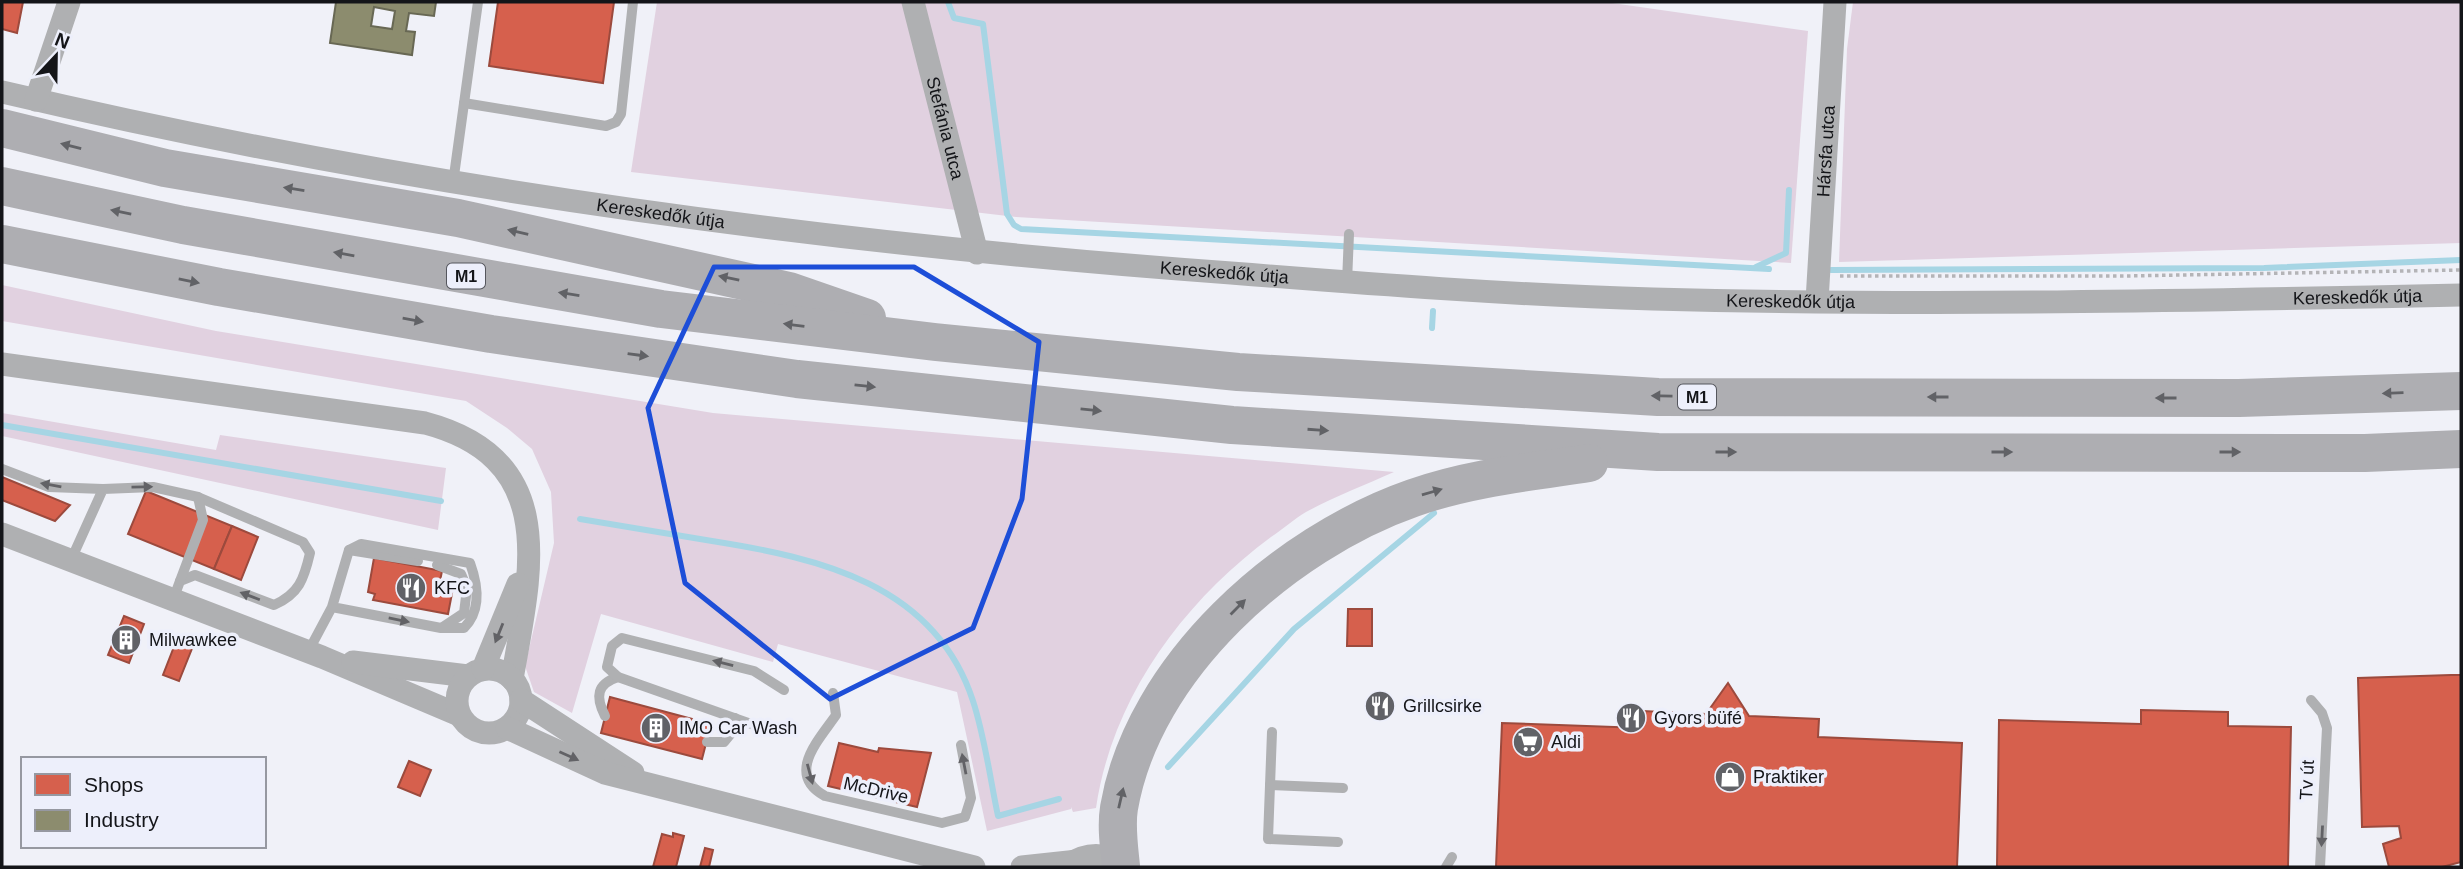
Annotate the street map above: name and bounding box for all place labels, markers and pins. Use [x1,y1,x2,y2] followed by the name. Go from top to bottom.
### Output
[394,571,428,605] restaurant icon: KFC
[434,578,470,598] place label: KFC
[109,623,143,657] building icon: Milwawkee
[149,630,237,650] place label: Milwawkee
[1363,689,1397,723] restaurant icon: Grillcsirke
[1403,696,1482,716] place label: Grillcsirke
[1614,701,1648,735] restaurant icon: Gyors büfé
[1654,708,1742,728] place label: Gyors büfé
[639,711,673,745] building icon: IMO Car Wash
[679,718,797,738] place label: IMO Car Wash
[1511,725,1545,759] supermarket icon: Aldi
[1551,732,1581,752] place label: Aldi
[1713,760,1747,794] shop icon: Praktiker
[1753,767,1824,787] place label: Praktiker

